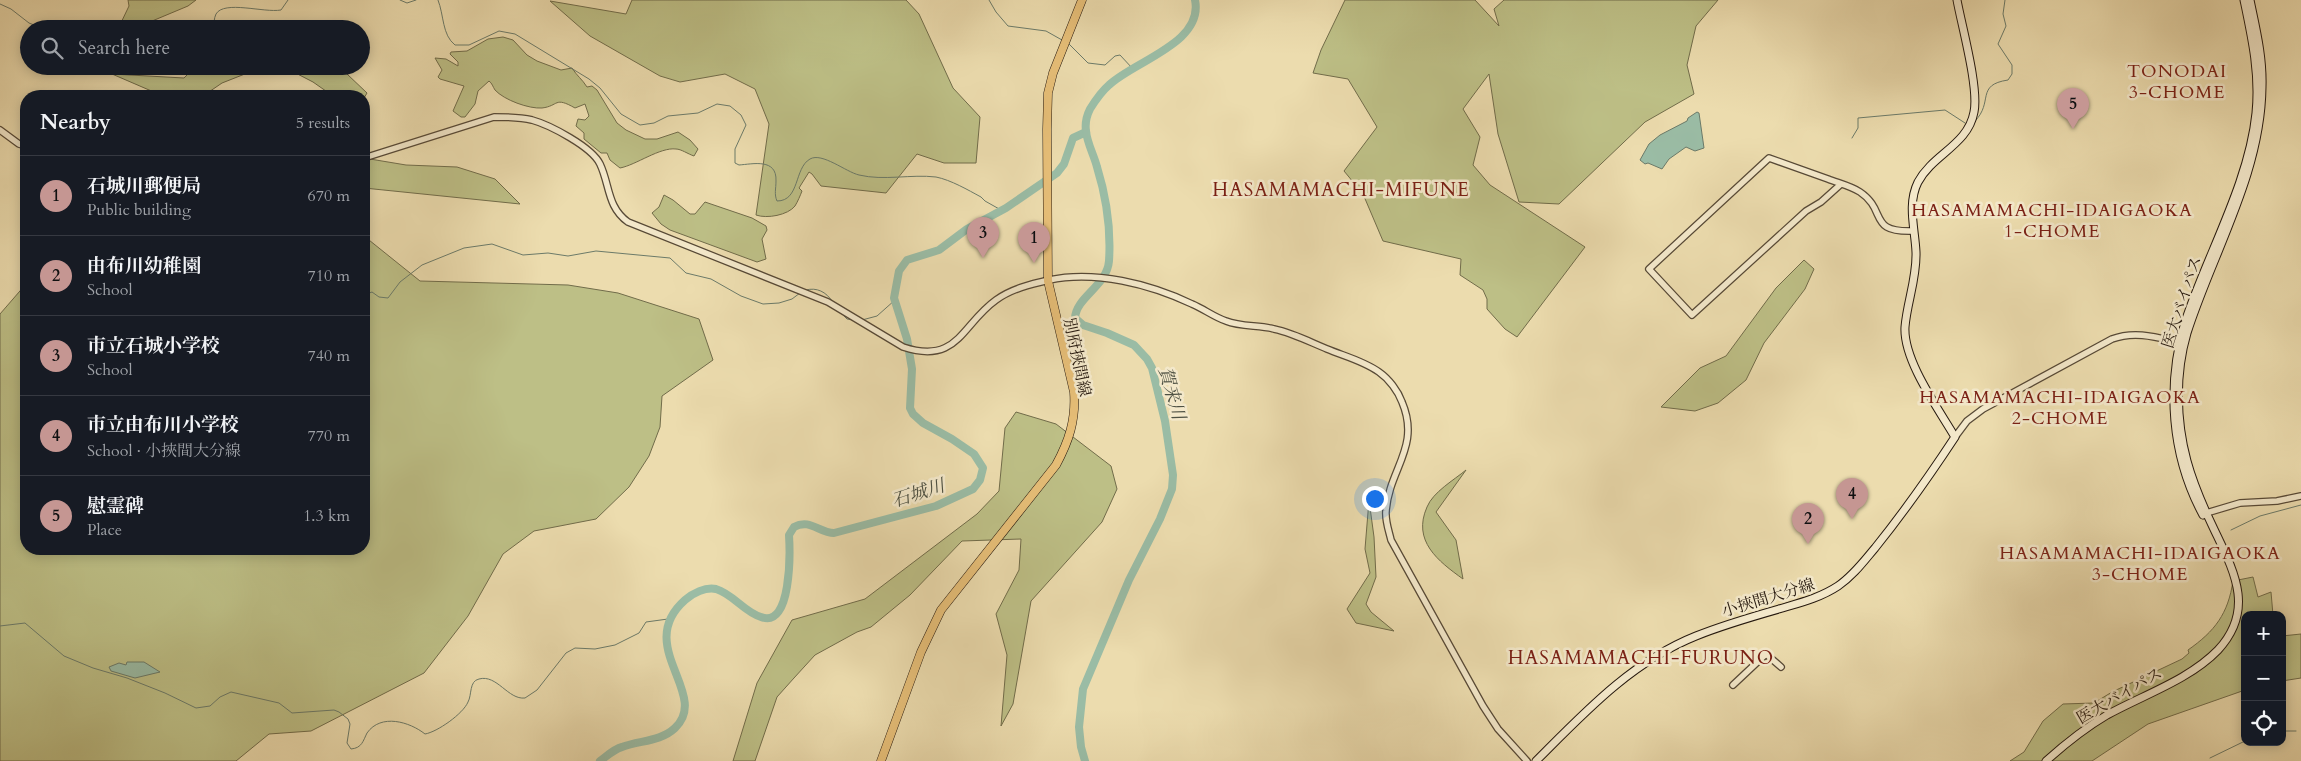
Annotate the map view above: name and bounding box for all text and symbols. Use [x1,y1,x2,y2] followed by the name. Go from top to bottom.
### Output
[20,20,370,75] search box
[38,34,66,62] icon: search
[78,35,170,61] text: Search here
[2127,59,2227,105] district label: TONODAI 3-CHOME
[2057,88,2089,129] pin: 5
[40,108,111,137] text: Nearby
[296,112,350,134] text: 5 results
[87,173,201,199] text: 石城川郵便局
[1212,177,1470,203] district label: HASAMAMACHI-MIFUNE
[52,185,60,207] text: 1
[308,185,350,207] text: 670 m
[1911,198,2193,244] district label: HASAMAMACHI-IDAIGAOKA 1-CHOME
[87,199,191,221] text: Public building
[967,217,999,258] pin: 3
[1018,222,1050,263] pin: 1
[87,253,201,279] text: 由布川幼稚園
[2157,253,2207,351] street label: 医大バイパス
[52,265,60,287] text: 2
[308,265,350,287] text: 710 m
[87,279,132,301] text: School
[1058,316,1096,399] street label: 別府挾間線
[87,333,220,359] text: 市立石城小学校
[52,345,60,367] text: 3
[308,345,350,367] text: 740 m
[87,359,132,381] text: School
[1152,364,1192,424] water label: 賀来川
[1919,385,2201,431] district label: HASAMAMACHI-IDAIGAOKA 2-CHOME
[87,412,239,438] text: 市立由布川小学校
[52,425,60,447] text: 4
[308,425,350,447] text: 770 m
[87,440,241,462] text: School · 小挾間大分線
[889,473,950,514] water label: 石城川
[1836,478,1868,519] pin: 4
[1362,486,1388,512] your location
[87,493,144,519] text: 慰霊碑
[1792,503,1824,544] pin: 2
[52,505,60,527] text: 5
[303,505,350,527] text: 1.3 km
[87,519,122,541] text: Place
[1999,541,2281,587] district label: HASAMAMACHI-IDAIGAOKA 3-CHOME
[1719,573,1817,623] street label: 小挾間大分線
[2241,611,2286,746] map controls
[2241,611,2286,656] button: +
[1508,645,1774,671] district label: HASAMAMACHI-FURUNO
[2241,656,2286,701] button: −
[2073,662,2166,729] street label: 医大バイパス
[2241,701,2286,746] button: locate

